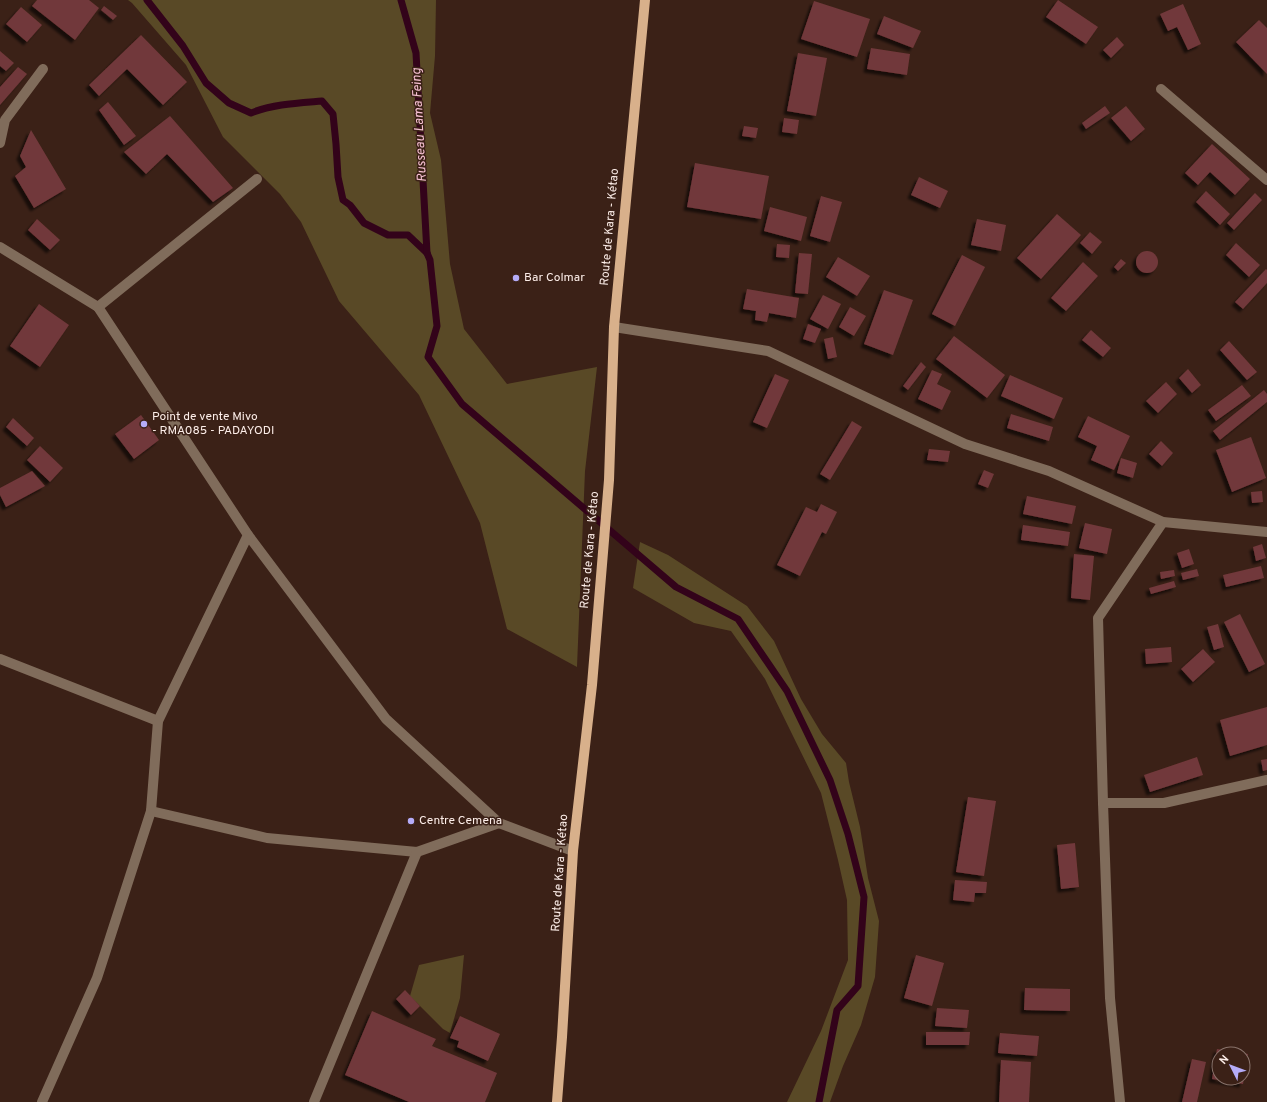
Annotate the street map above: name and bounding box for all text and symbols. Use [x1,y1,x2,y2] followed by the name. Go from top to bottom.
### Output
[409,67,431,182] water label: Russeau Lama Feing
[597,167,623,286] street label: Route de Kara - Kétao
[524,270,585,286] place label: Bar Colmar
[511,273,521,283] marker: Bar Colmar
[152,409,274,439] place label: Point de vente Mivo - RMA085 - PADAYODI
[139,419,149,429] marker: Point de vente Mivo - RMA085 - PADAYODI
[577,490,603,609] street label: Route de Kara - Kétao
[419,813,502,829] place label: Centre Cemena
[548,813,572,932] street label: Route de Kara - Kétao
[406,816,416,826] marker: Centre Cemena
[1211,1046,1251,1086] north arrow
[1216,1052,1232,1068] text: N

